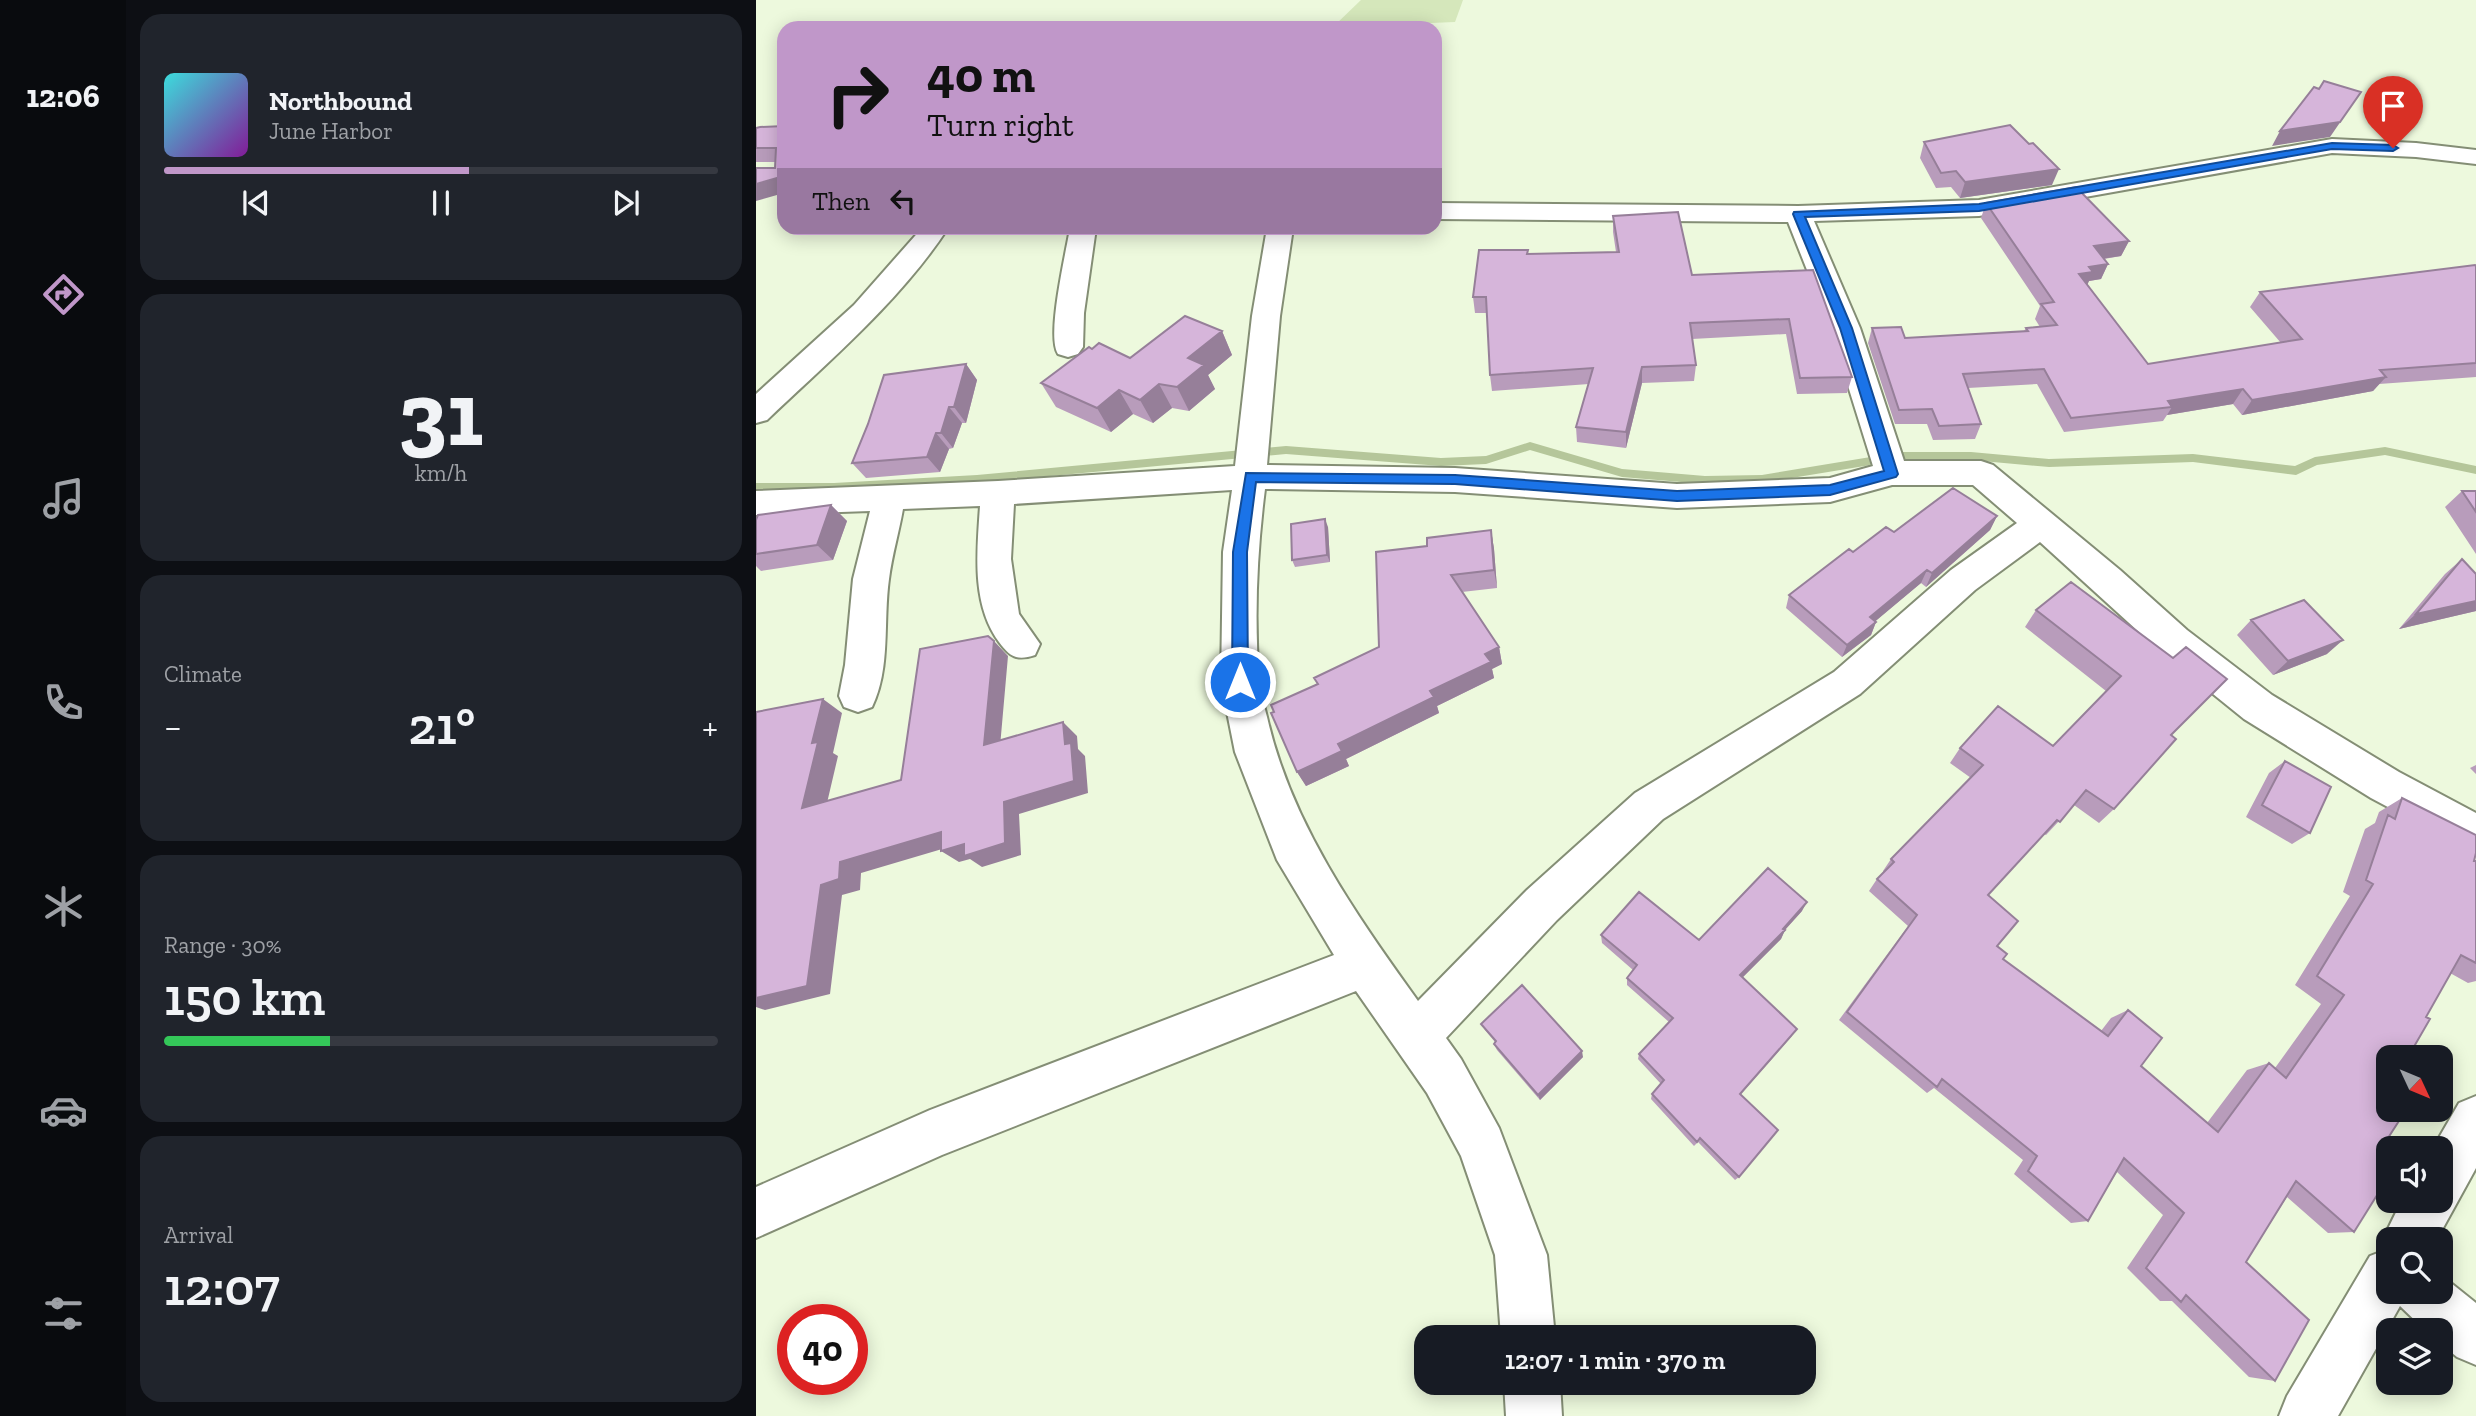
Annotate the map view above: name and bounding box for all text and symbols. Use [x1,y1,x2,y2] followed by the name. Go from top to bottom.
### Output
[927,46,1035,105] text: 40 m
[812,49,903,140] icon: right
[2363,76,2423,148] pin
[26,77,100,115] text: 12:06
[269,85,412,117] text: Northbound
[2374,87,2412,125] icon: arrive
[927,106,1074,144] text: Turn right
[269,117,393,145] text: June Harbor
[884,182,922,220] icon: left
[237,184,275,222] icon: previous
[422,184,460,222] icon: pause
[607,184,645,222] icon: next
[812,185,870,217] text: Then
[39,270,88,319] icon: directions
[398,359,484,468] text: 31
[415,459,467,487] text: km/h
[39,474,88,523] icon: music
[1203,645,1277,719] position arrow
[164,660,242,688] text: Climate
[39,678,88,727] icon: phone
[409,695,475,757] text: 21°
[164,704,182,750] text: −
[702,704,718,750] text: +
[39,882,88,931] icon: climate
[164,931,282,959] text: Range · 30%
[164,966,325,1028] text: 150 km
[2376,1045,2454,1122] north arrow
[2376,1045,2453,1395] map controls
[39,1086,88,1135] icon: car
[2376,1136,2453,1213] button: sound
[164,1221,233,1249] text: Arrival
[2376,1227,2453,1304] button: search
[164,1256,280,1318] text: 12:07
[39,1289,88,1338] icon: filters
[777,1304,868,1395] speed limit sign: 40
[2376,1318,2453,1395] button: layers
[1505,1344,1725,1376] text: 12:07 · 1 min · 370 m

